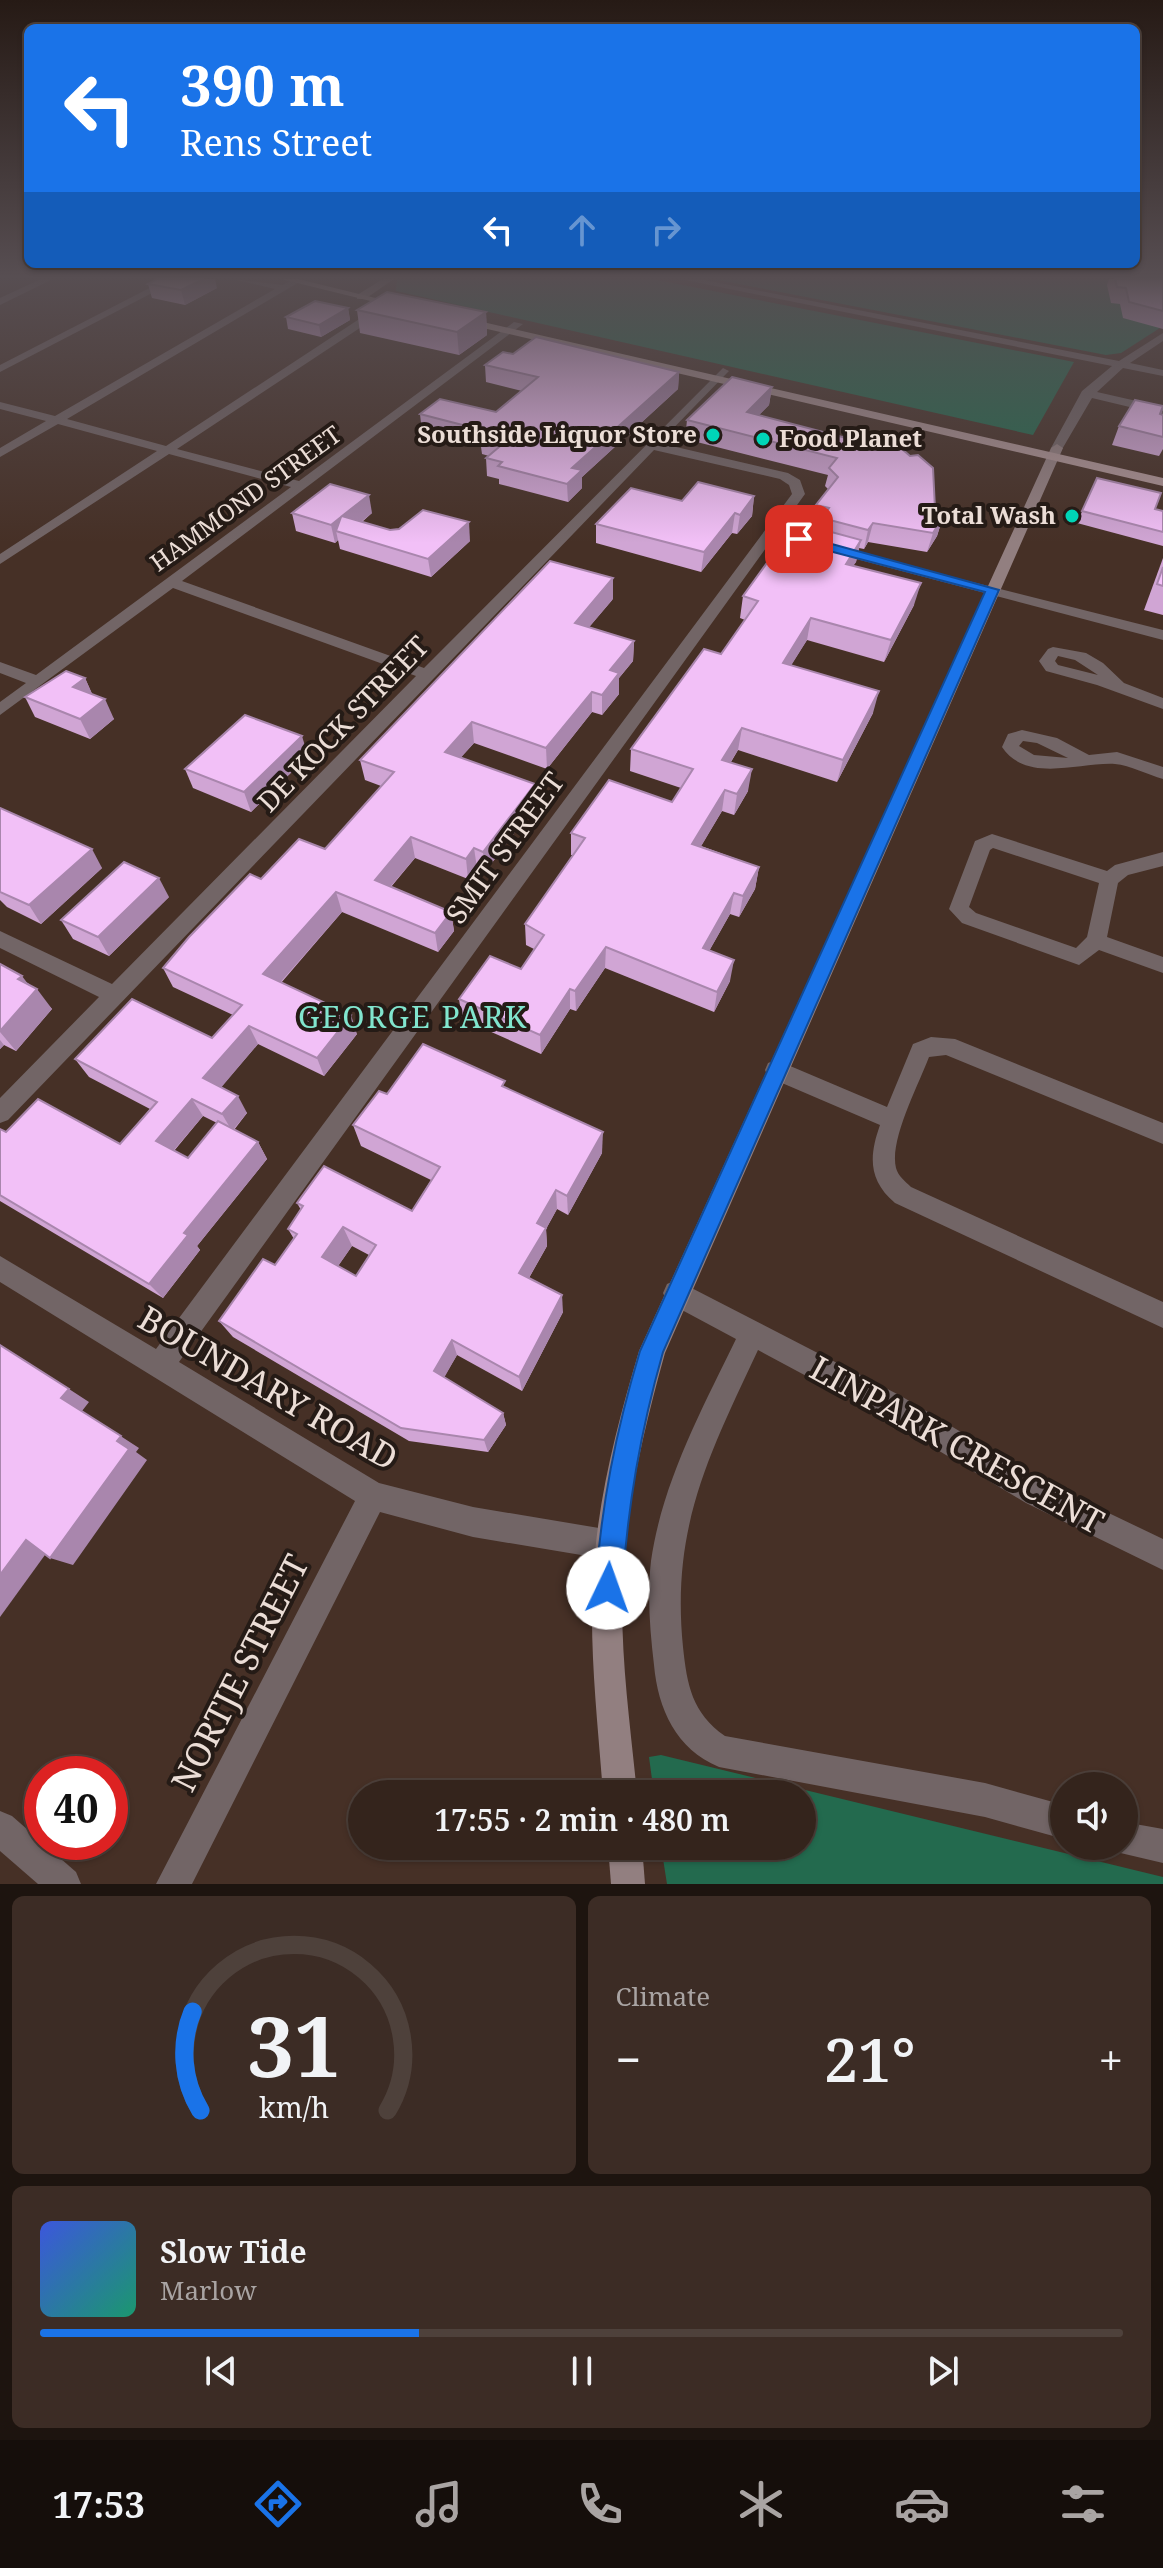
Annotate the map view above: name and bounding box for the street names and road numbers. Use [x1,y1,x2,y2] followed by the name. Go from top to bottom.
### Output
[143,417,347,578] street label: HAMMOND STREET
[248,627,436,820] street label: DE KOCK STREET
[436,764,572,931] street label: SMIT STREET
[131,1294,406,1480] street label: BOUNDARY ROAD
[802,1344,1113,1544] street label: LINPARK CRESCENT
[160,1546,319,1799] street label: NORTJE STREET

